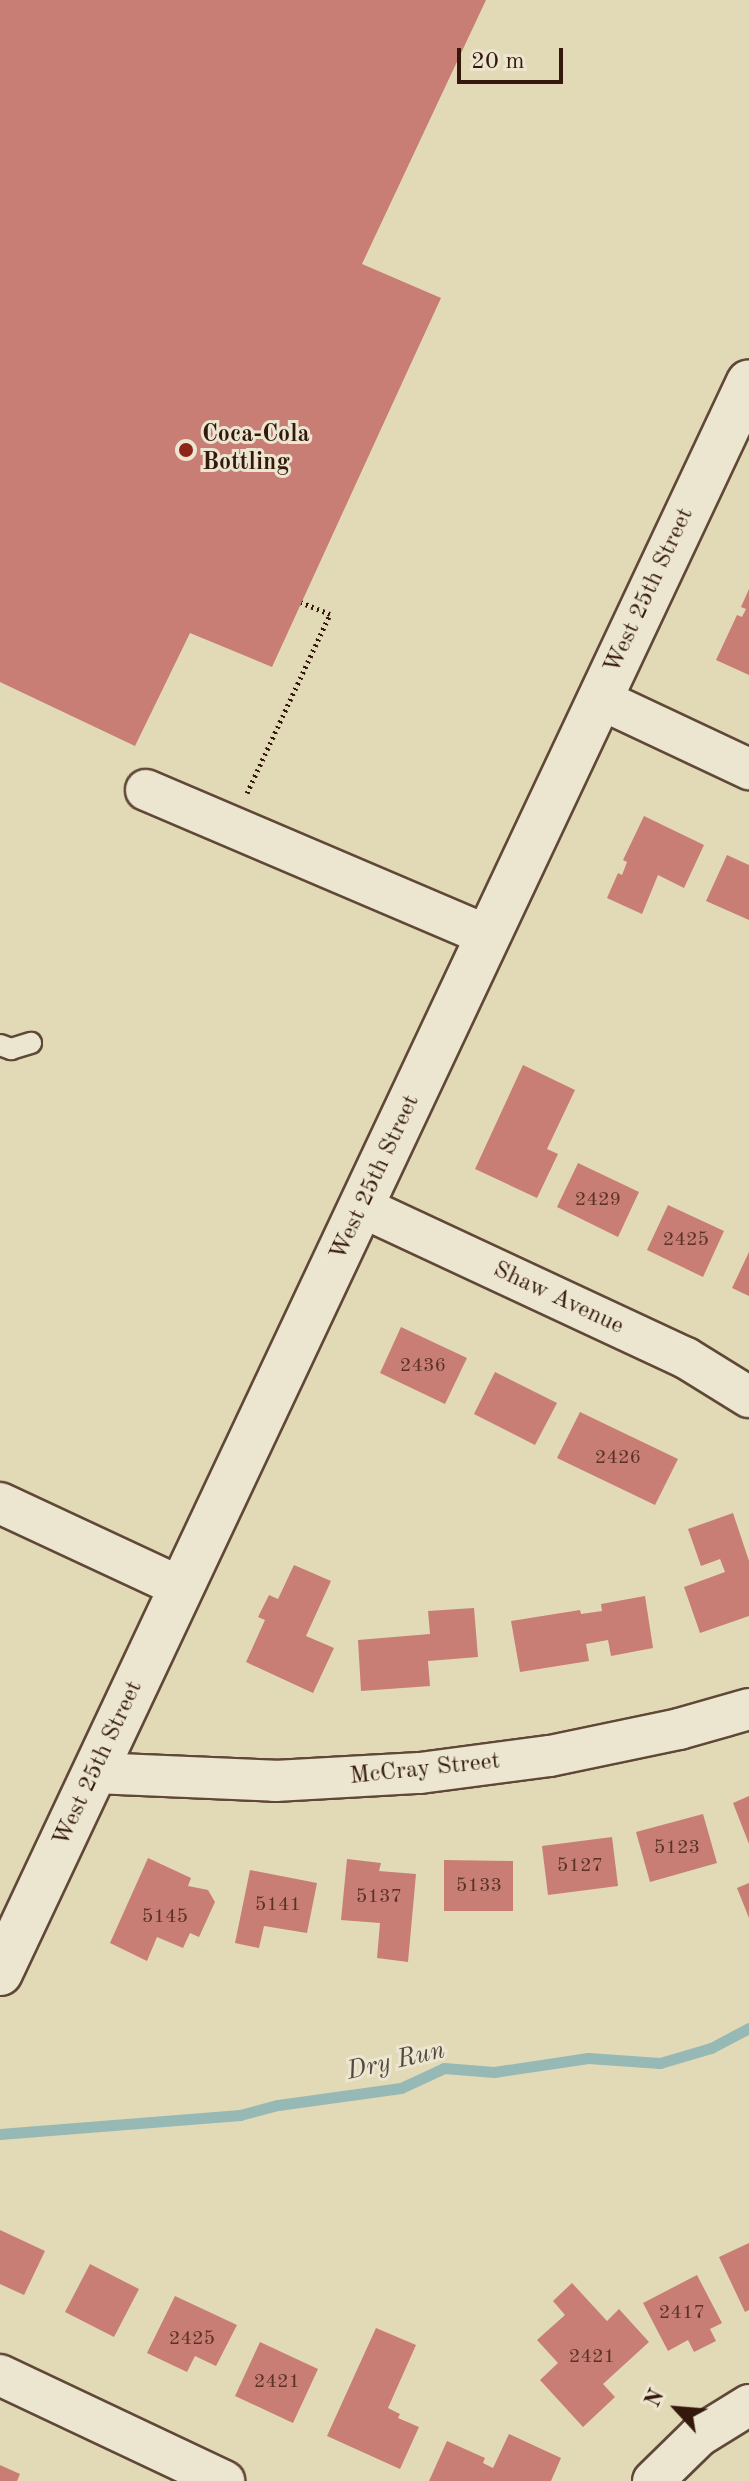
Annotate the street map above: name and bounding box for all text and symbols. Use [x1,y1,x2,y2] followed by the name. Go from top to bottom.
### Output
[461,32,567,82] scale bar
[471,50,525,74] text: 20 m
[202,422,310,478] place label: Coca-Cola Bottling
[177,441,195,459] marker: Coca-Cola Bottling
[599,504,701,678] street label: West 25th Street
[325,1091,427,1265] street label: West 25th Street
[575,1188,621,1212] house number: 2429
[663,1228,709,1252] house number: 2425
[488,1256,628,1342] street label: Shaw Avenue
[400,1354,446,1378] house number: 2436
[595,1446,641,1470] house number: 2426
[48,1677,150,1851] street label: West 25th Street
[348,1748,502,1792] street label: McCray Street
[654,1836,700,1860] house number: 5123
[557,1854,603,1878] house number: 5127
[456,1874,502,1898] house number: 5133
[356,1885,402,1909] house number: 5137
[255,1893,301,1917] house number: 5141
[142,1905,188,1929] house number: 5145
[344,2036,448,2088] water label: Dry Run
[659,2301,705,2325] house number: 2417
[169,2327,215,2351] house number: 2425
[569,2345,615,2369] house number: 2421
[637,2369,717,2449] north arrow
[254,2370,300,2394] house number: 2421
[642,2386,669,2411] text: N

